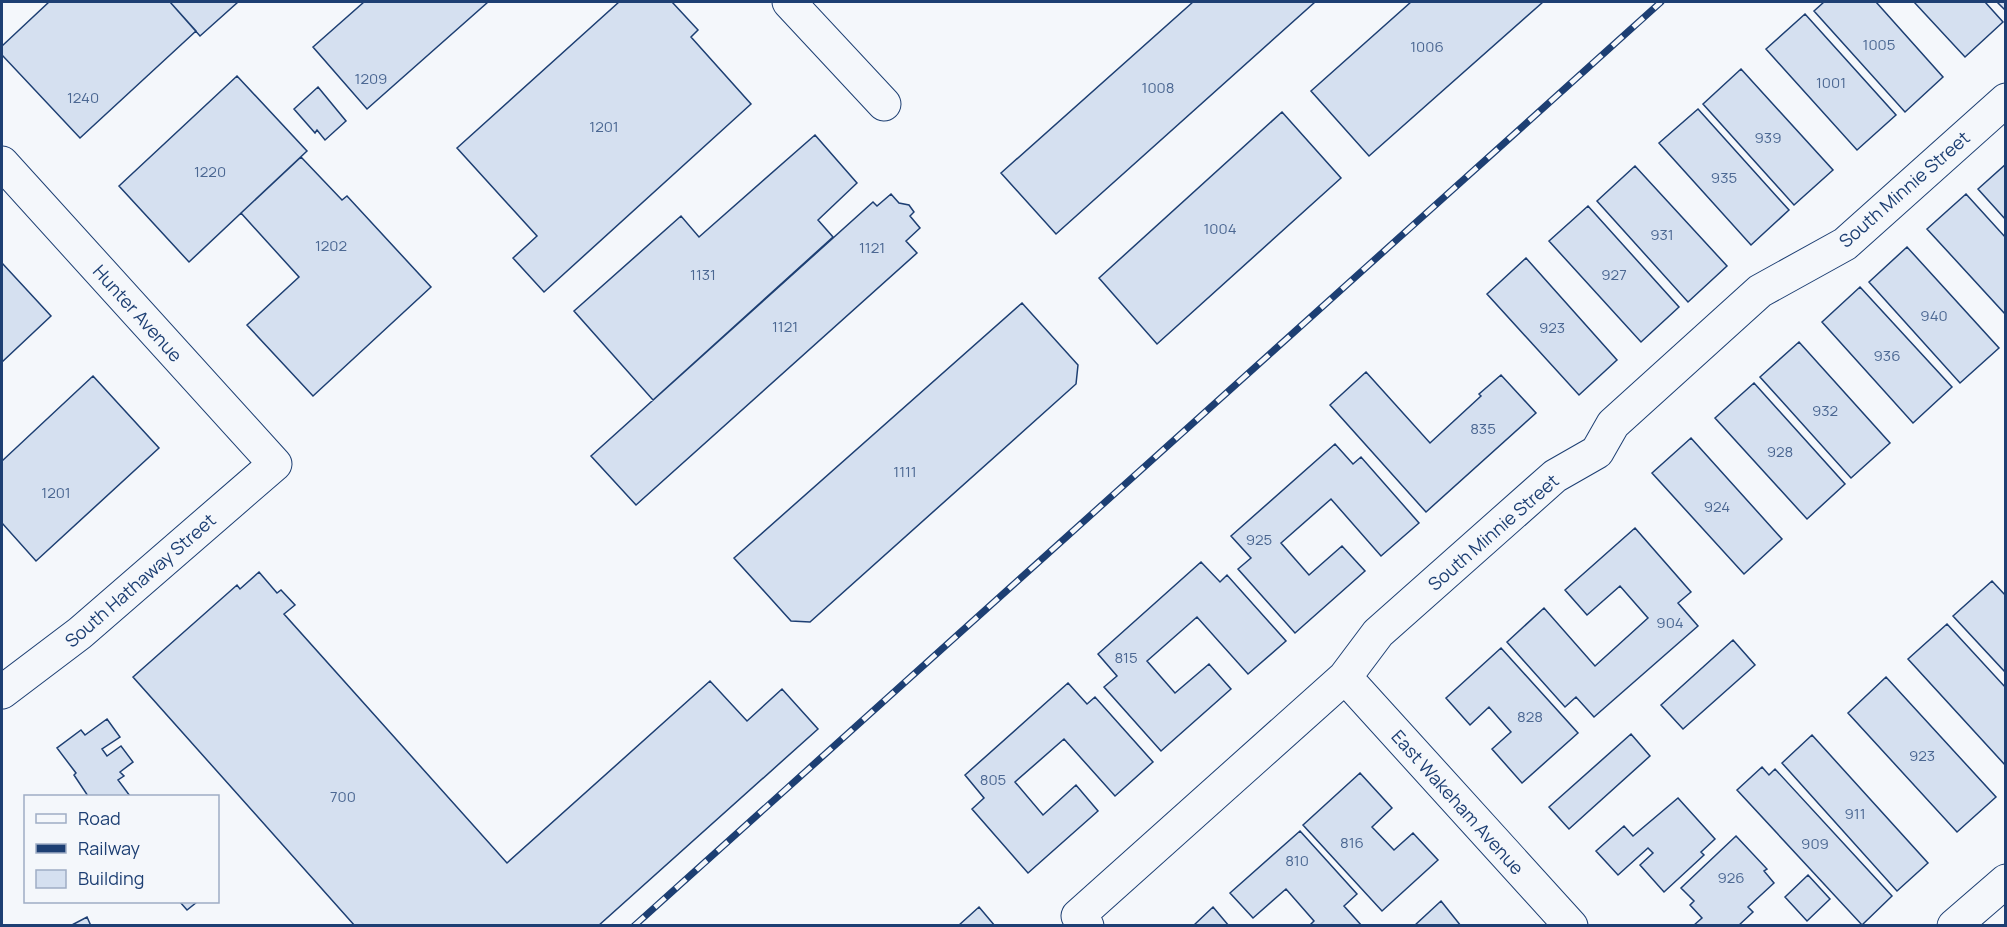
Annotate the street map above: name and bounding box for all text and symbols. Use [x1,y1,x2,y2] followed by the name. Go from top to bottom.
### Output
[1863,34,1895,55] house number: 1005
[1410,36,1444,57] house number: 1006
[355,68,387,89] house number: 1209
[1816,72,1846,93] house number: 1001
[1142,77,1174,98] house number: 1008
[67,87,99,108] house number: 1240
[589,116,619,137] house number: 1201
[1834,126,1974,252] street label: South Minnie Street
[1755,127,1781,148] house number: 939
[194,161,226,182] house number: 1220
[1711,167,1737,188] house number: 935
[1204,218,1237,239] house number: 1004
[1650,224,1674,245] house number: 931
[315,235,347,256] house number: 1202
[859,237,885,258] house number: 1121
[88,259,188,367] street label: Hunter Avenue
[690,264,716,285] house number: 1131
[1601,264,1627,285] house number: 927
[1920,305,1948,326] house number: 940
[772,316,798,337] house number: 1121
[1539,317,1565,338] house number: 923
[1874,345,1900,366] house number: 936
[1812,400,1838,421] house number: 932
[1470,418,1496,439] house number: 835
[1767,441,1793,462] house number: 928
[893,461,917,482] house number: 1111
[1423,469,1563,595] street label: South Minnie Street
[41,482,71,503] house number: 1201
[1704,496,1730,517] house number: 924
[59,508,221,652] street label: South Hathaway Street
[1246,529,1272,550] house number: 925
[1656,612,1684,633] house number: 904
[1114,647,1138,668] house number: 815
[1517,706,1543,727] house number: 828
[1387,724,1529,880] street label: East Wakeham Avenue
[1909,745,1935,766] house number: 923
[980,769,1006,790] house number: 805
[330,786,356,807] house number: 700
[24,795,219,903] legend
[1844,803,1866,824] house number: 911
[78,806,121,830] text: Road
[1340,832,1364,853] house number: 816
[1801,833,1829,854] house number: 909
[78,836,140,860] text: Railway
[1285,850,1309,871] house number: 810
[78,866,144,890] text: Building
[1717,867,1745,888] house number: 926

